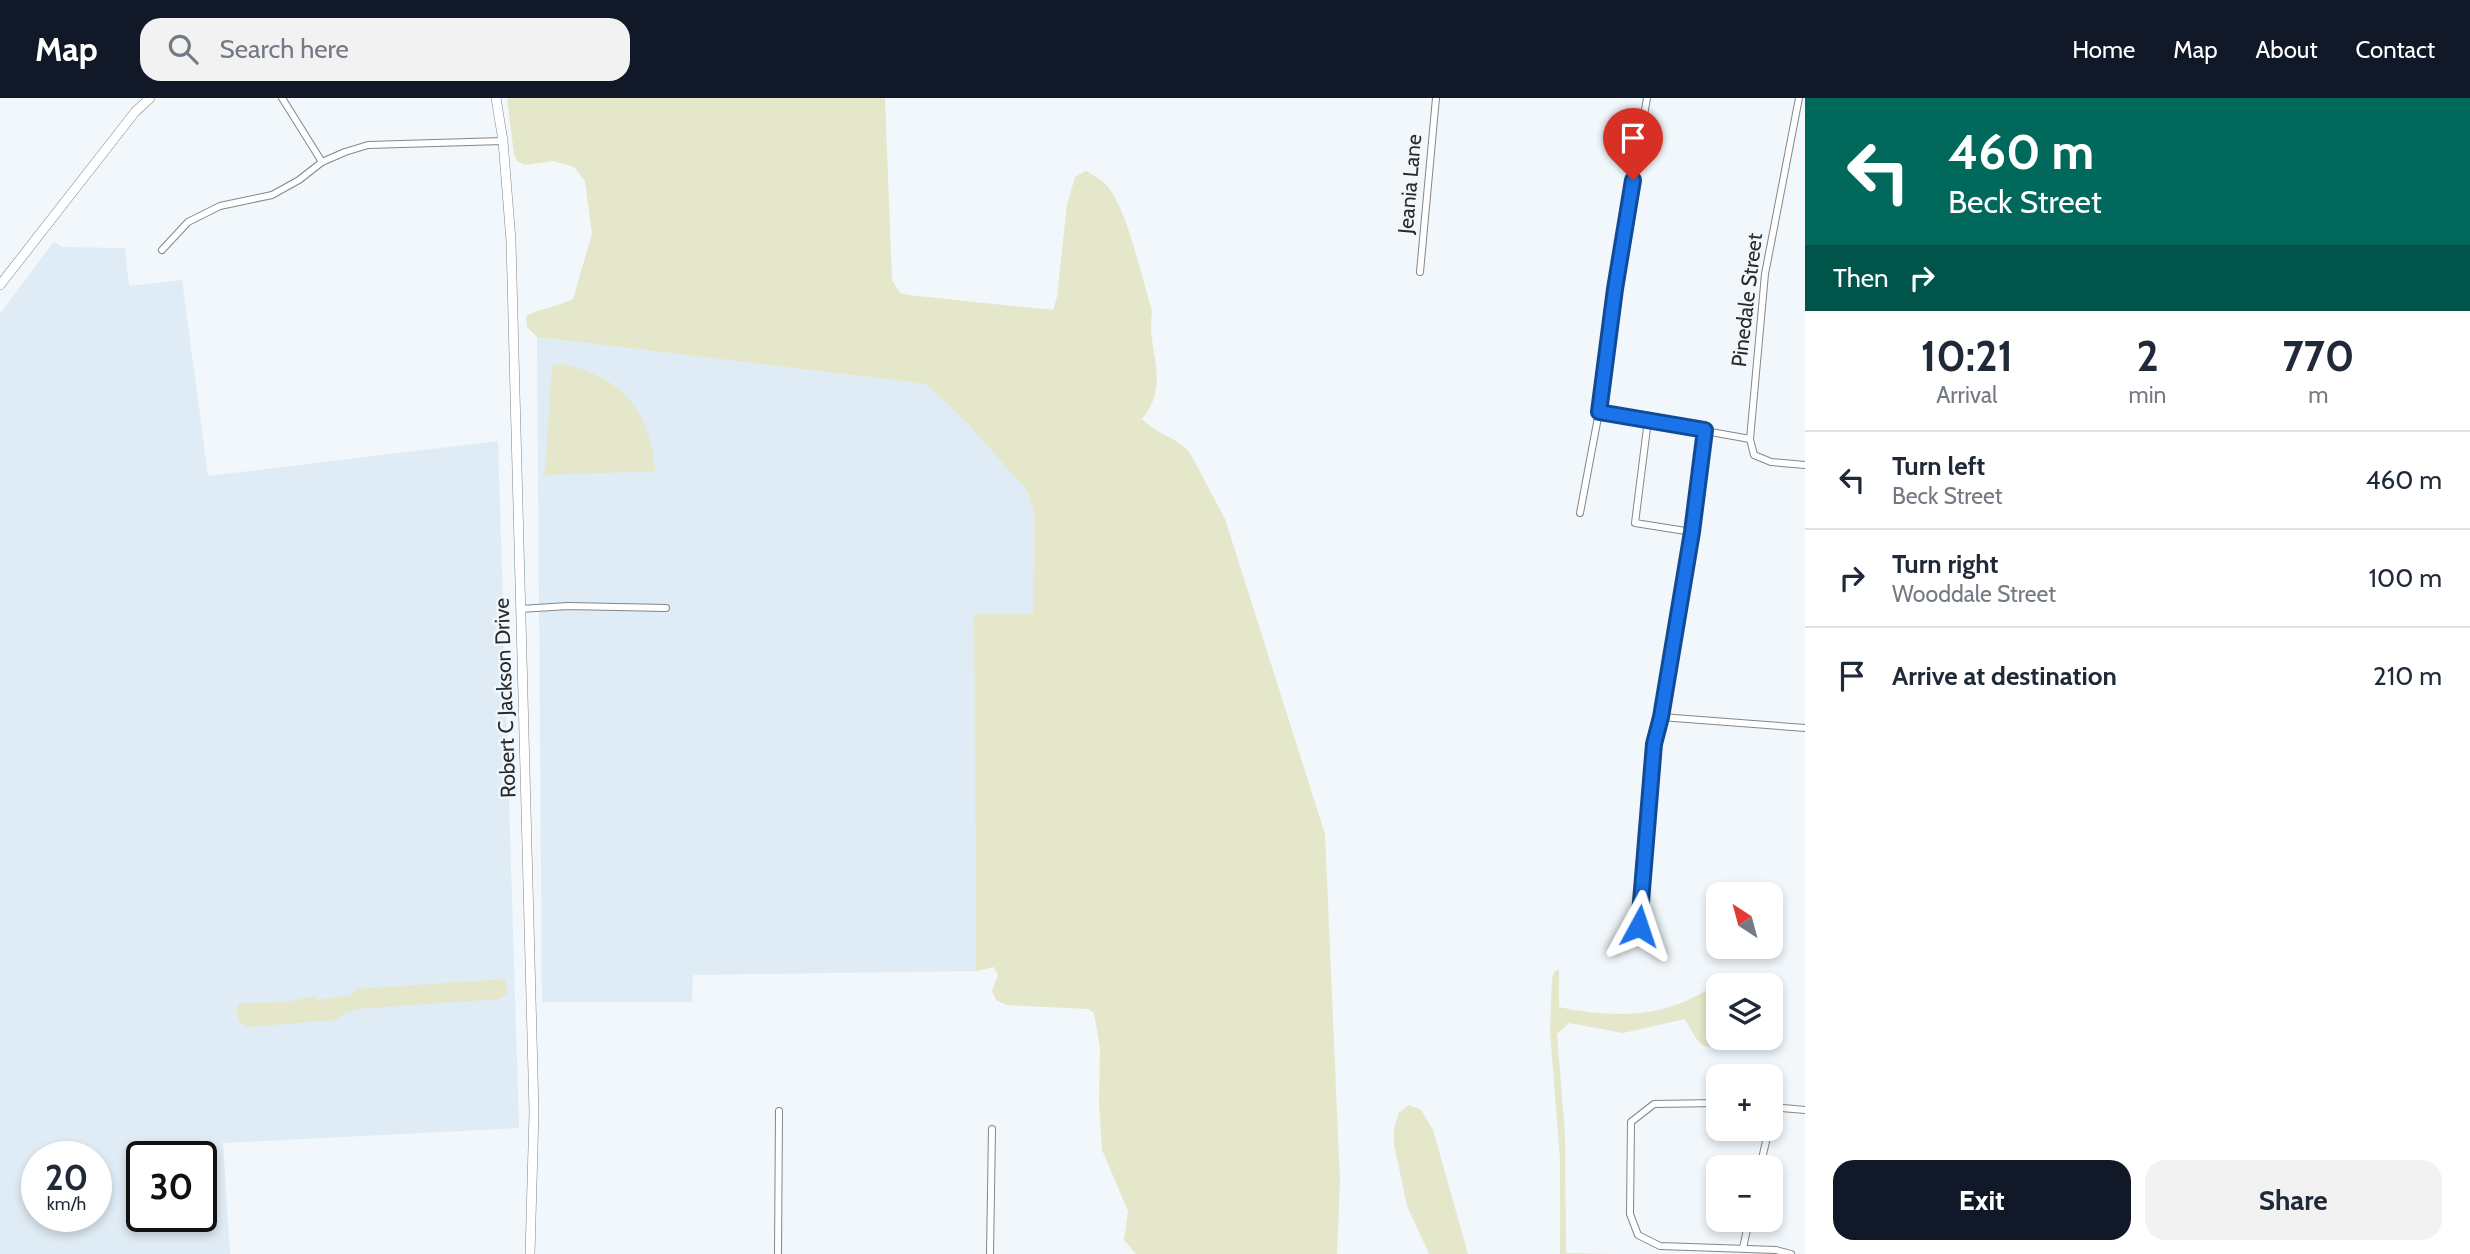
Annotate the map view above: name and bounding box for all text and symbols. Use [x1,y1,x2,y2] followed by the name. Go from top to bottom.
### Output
[140,18,630,81] search box
[35,29,98,69] text: Map
[164,30,202,68] icon: search
[220,33,349,65] text: Search here
[2072,35,2135,64] text: Home
[2173,35,2218,64] text: Map
[2256,35,2318,64] text: About
[2356,35,2435,64] text: Contact
[1603,108,1663,180] pin
[1614,119,1652,157] icon: arrive
[1948,122,2094,181] text: 460 m
[1833,126,1924,217] icon: left
[1393,133,1426,236] street label: Jeania Lane
[1948,182,2102,221] text: Beck Street
[1726,231,1767,368] street label: Pinedale Street
[1903,259,1941,297] icon: right
[1833,262,1889,294] text: Then
[1921,330,2013,382] text: 10:21
[2136,330,2159,382] text: 2
[2282,330,2354,382] text: 770
[1936,381,1997,409] text: Arrival
[2129,381,2166,409] text: min
[2308,381,2328,409] text: m
[1892,450,1985,482] text: Turn left
[1833,461,1871,499] icon: left
[2365,464,2442,496] text: 460 m
[1892,482,2003,510] text: Beck Street
[1892,548,1998,580] text: Turn right
[1833,559,1871,597] icon: right
[2369,562,2442,594] text: 100 m
[1892,580,2056,608] text: Wooddale Street
[489,597,520,799] street label: Robert C Jackson Drive
[1833,657,1871,695] icon: arrive
[1892,660,2117,692] text: Arrive at destination
[2373,660,2442,692] text: 210 m
[1706,882,1783,959] north arrow
[1706,882,1783,1232] map controls
[1602,889,1676,963] position arrow
[1706,973,1783,1050] button: layers
[1706,1064,1783,1141] button: +
[126,1141,217,1232] speed limit sign: 30
[1706,1155,1783,1232] button: −
[45,1156,88,1199] text: 20
[1833,1160,2131,1240] button: Exit
[2145,1160,2442,1240] button: Share
[47,1193,86,1215] text: km/h

